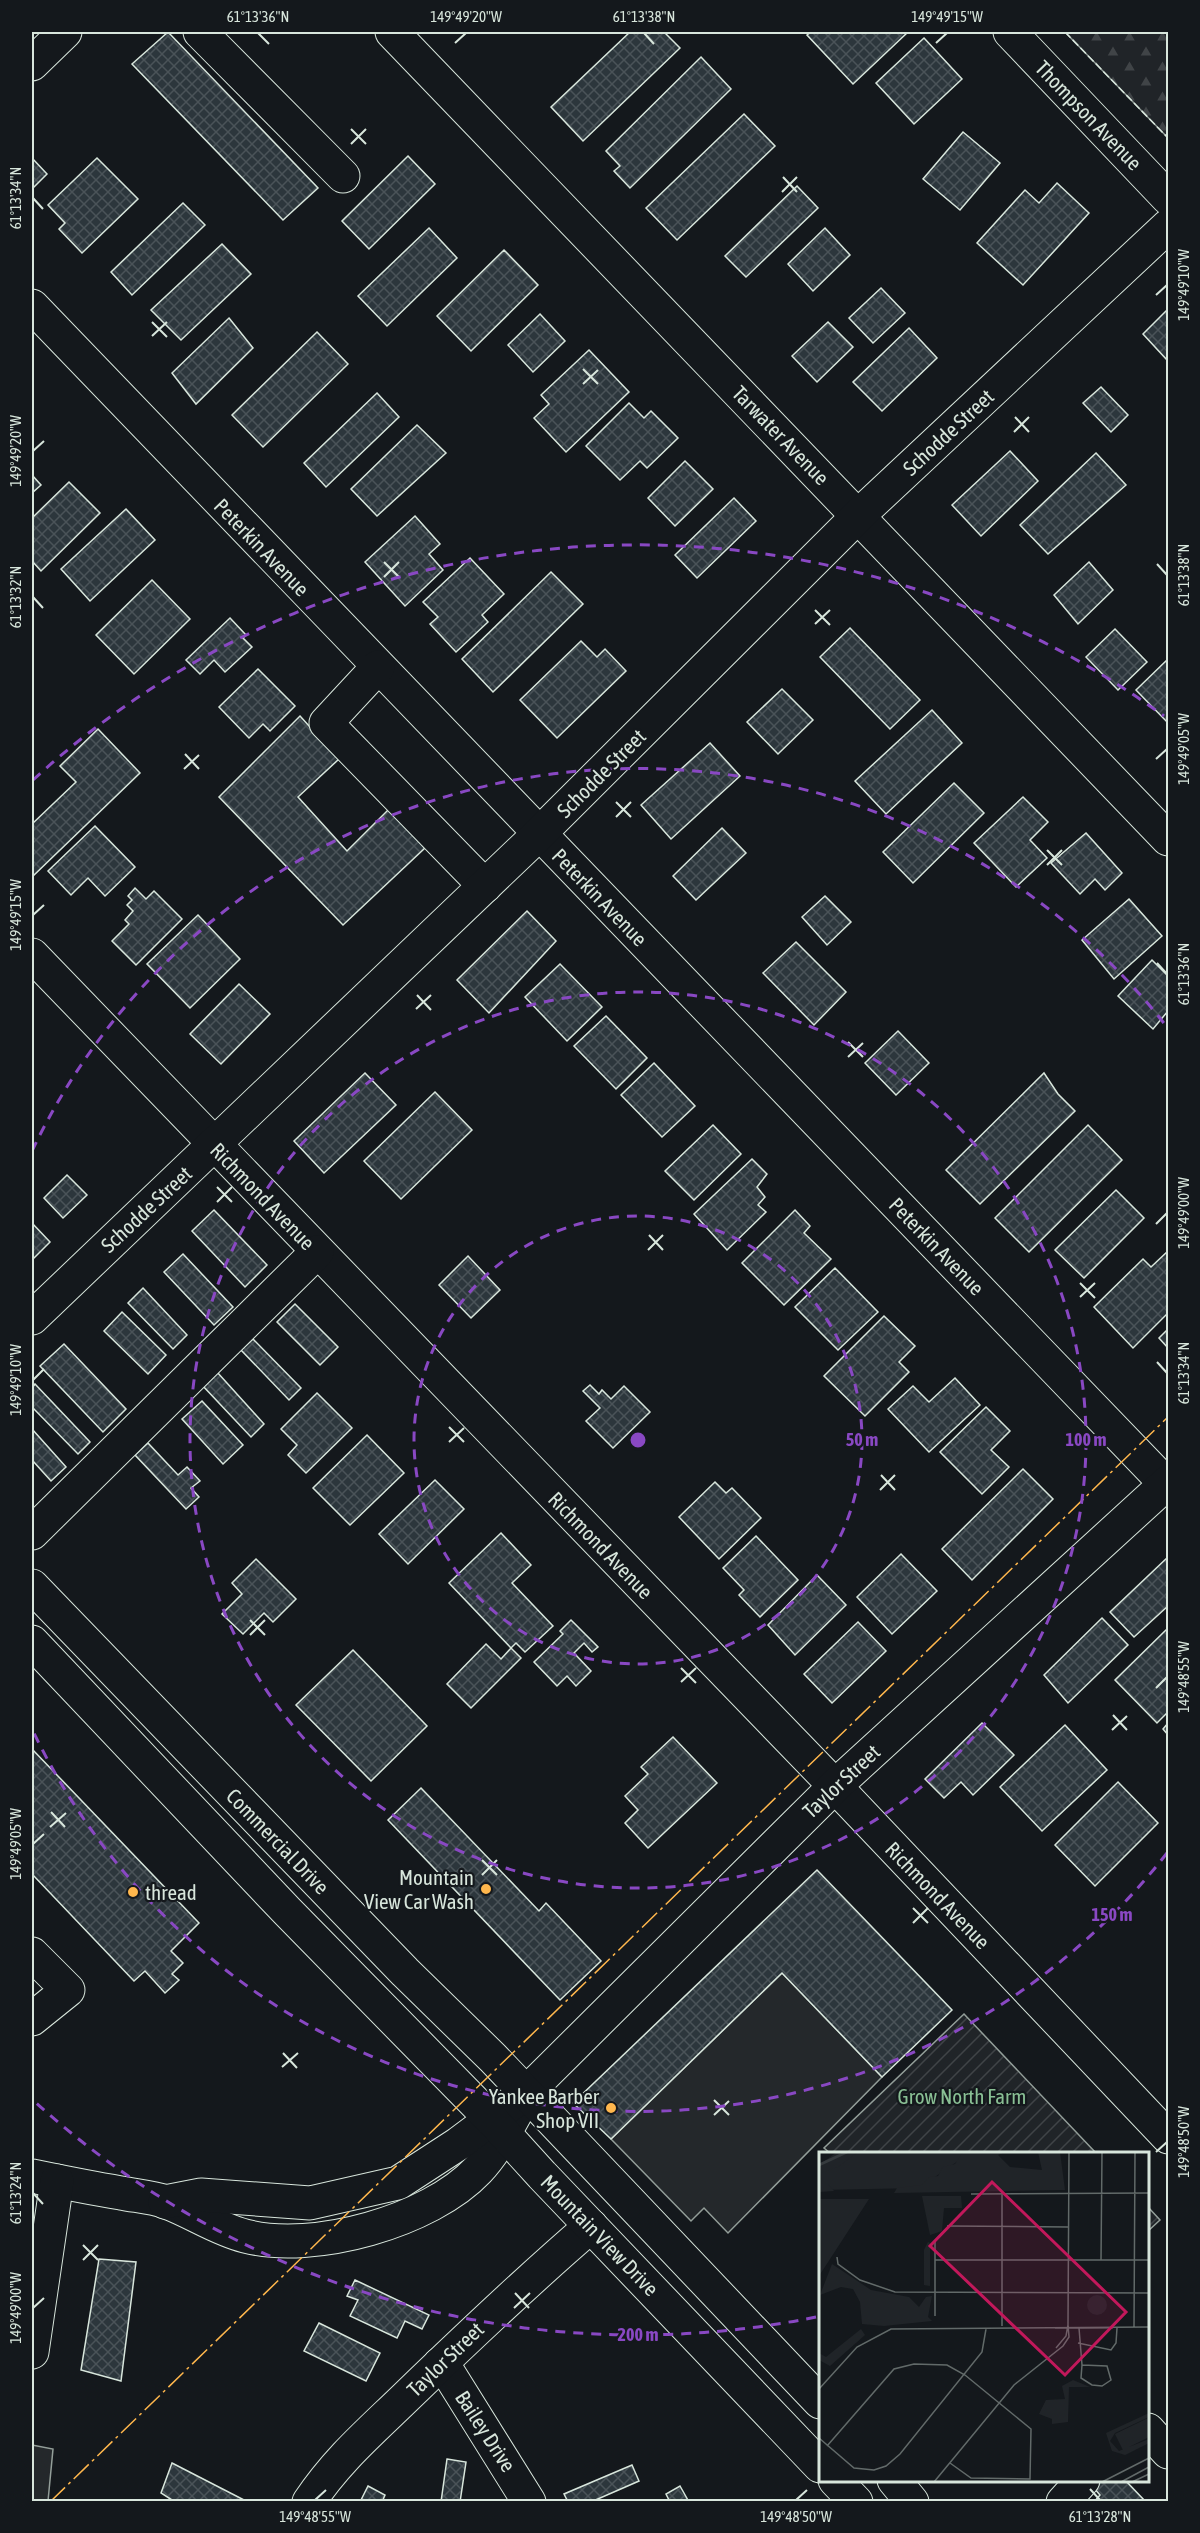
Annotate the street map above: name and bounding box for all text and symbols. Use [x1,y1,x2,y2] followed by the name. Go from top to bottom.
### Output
[227,8,289,25] text: 61°13'36"N
[430,8,502,25] text: 149°49'20"W
[613,8,675,25] text: 61°13'38"N
[911,8,983,25] text: 149°49'15"W
[1031,55,1147,175] street label: Thompson Avenue
[7,167,24,229] text: 61°13'34"N
[1175,249,1192,321] text: 149°49'10"W
[728,380,834,490] street label: Tarwater Avenue
[898,384,998,480] street label: Schodde Street
[7,415,24,487] text: 149°49'20"W
[210,493,314,601] street label: Peterkin Avenue
[1175,544,1192,606] text: 61°13'38"N
[7,566,24,628] text: 61°13'32"N
[1175,713,1192,785] text: 149°49'05"W
[552,724,650,822] street label: Schodde Street
[548,843,652,951] street label: Peterkin Avenue
[7,879,24,951] text: 149°49'15"W
[1175,943,1192,1005] text: 61°13'36"N
[206,1138,320,1254] street label: Richmond Avenue
[96,1161,196,1257] street label: Schodde Street
[1175,1177,1192,1249] text: 149°49'00"W
[885,1192,989,1300] street label: Peterkin Avenue
[1175,1342,1192,1404] text: 61°13'34"N
[7,1344,24,1416] text: 149°49'10"W
[846,1429,878,1450] text: 50 m
[1066,1429,1106,1450] text: 100 m
[628,1430,648,1450] centre of rings
[544,1487,658,1603] street label: Richmond Avenue
[1175,1641,1192,1713] text: 149°48'55"W
[798,1739,884,1823] street label: Taylor Street
[222,1783,334,1899] street label: Commercial Drive
[7,1808,24,1880] text: 149°49'05"W
[881,1837,995,1953] street label: Richmond Avenue
[364,1865,474,1913] place label: Mountain View Car Wash
[145,1880,197,1904] place label: thread
[479,1882,493,1896] marker: Mountain View Car Wash
[126,1885,140,1899] marker: thread
[1092,1904,1132,1925] text: 150 m
[489,2084,600,2132] place label: Yankee Barber Shop VII
[898,2084,1026,2108] park label: Grow North Farm
[604,2101,618,2115] marker: Yankee Barber Shop VII
[1175,2106,1192,2178] text: 149°48'50"W
[819,2152,1149,2482] inset map
[7,2162,24,2224] text: 61°13'24"N
[536,2170,664,2300] street label: Mountain View Drive
[7,2272,24,2344] text: 149°49'00"W
[402,2317,488,2401] street label: Taylor Street
[618,2324,658,2345] text: 200 m
[451,2386,521,2476] street label: Bailey Drive
[279,2508,351,2525] text: 149°48'55"W
[760,2508,832,2525] text: 149°48'50"W
[1069,2508,1131,2525] text: 61°13'28"N

